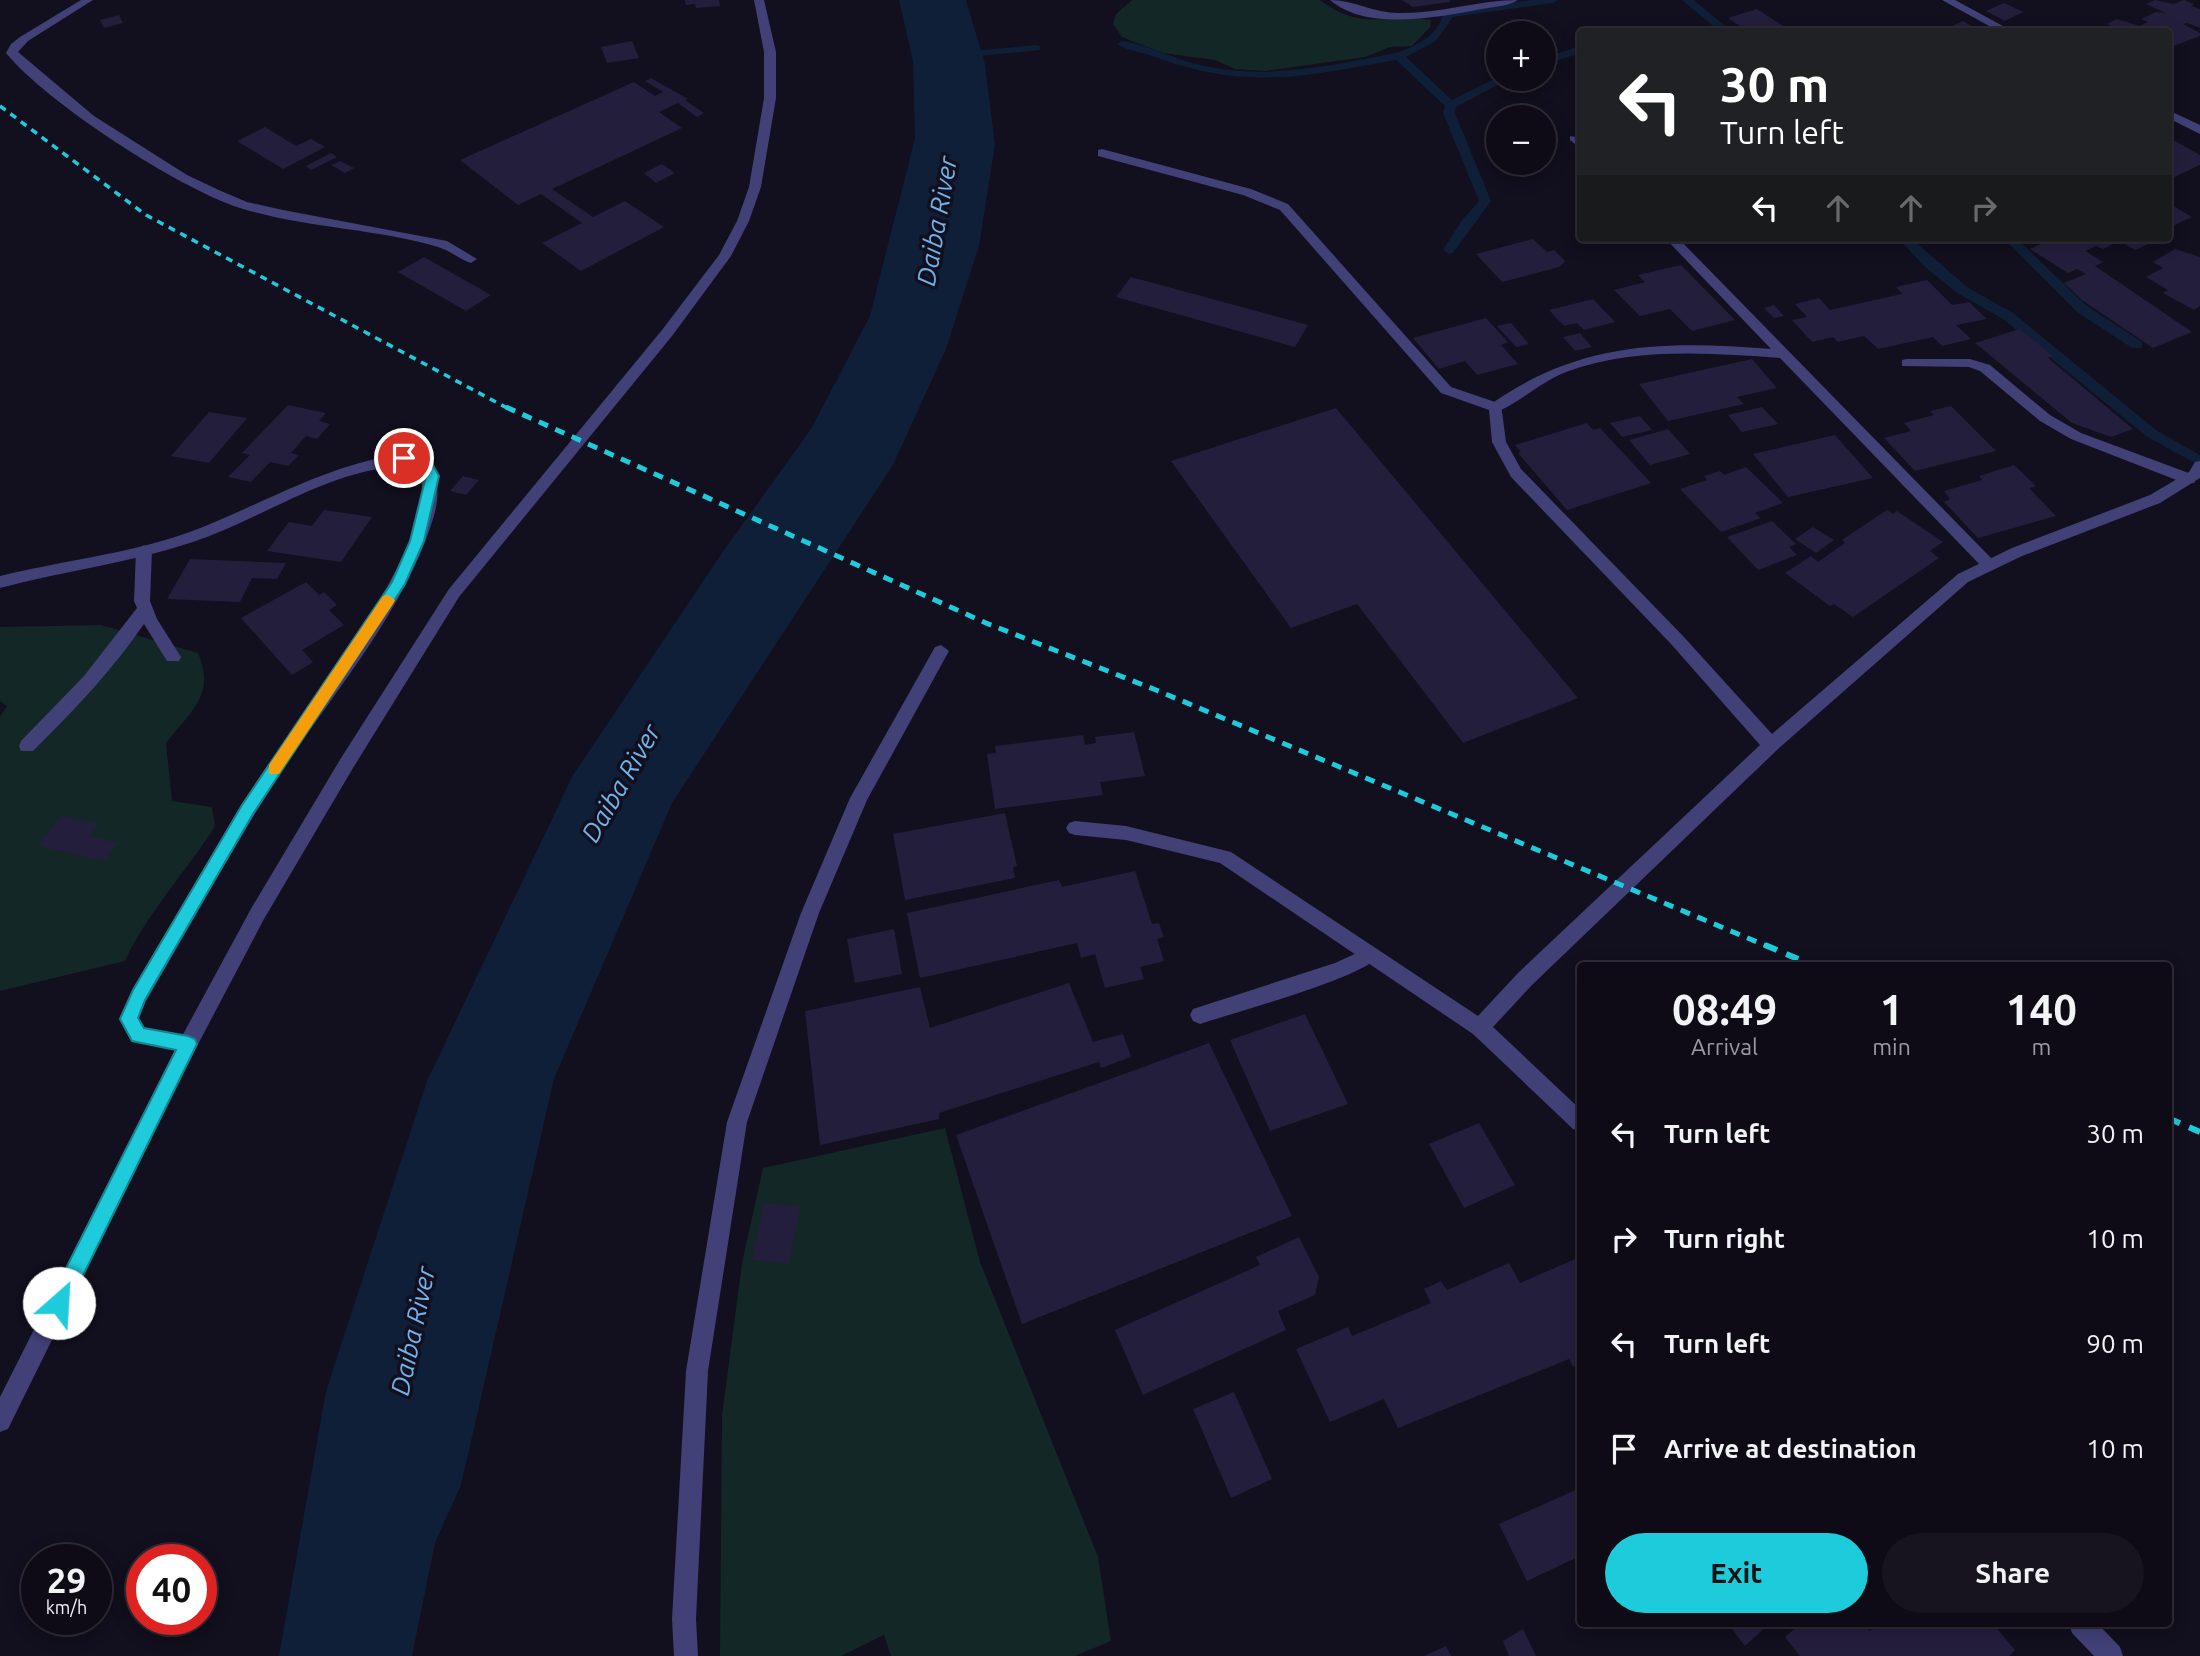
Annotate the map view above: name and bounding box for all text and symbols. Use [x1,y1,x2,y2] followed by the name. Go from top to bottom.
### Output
[1486,21,1556,175] map controls
[1486,21,1556,91] button: +
[1605,56,1696,147] icon: left
[1720,56,1829,111] text: 30 m
[1486,105,1556,175] button: −
[1720,114,1844,150] text: Turn left
[911,153,962,288] water label: Daiba River
[1746,189,1784,227] icon: left
[1819,189,1857,227] icon: ahead
[1892,189,1930,227] icon: ahead
[1965,189,2003,227] icon: right
[374,428,434,488] pin
[385,439,423,477] icon: arrive
[575,718,666,847] water label: Daiba River
[1672,986,1777,1033] text: 08:49
[1880,986,1903,1033] text: 1
[2006,986,2077,1033] text: 140
[1691,1034,1758,1059] text: Arrival
[1872,1034,1911,1059] text: min
[2031,1034,2051,1059] text: m
[1605,1115,1643,1153] icon: left
[1664,1119,1770,1148] text: Turn left
[2086,1119,2144,1148] text: 30 m
[1605,1220,1643,1258] icon: right
[1664,1224,1785,1253] text: Turn right
[2086,1224,2144,1253] text: 10 m
[385,1263,441,1398] water label: Daiba River
[22,1266,96,1340] position arrow
[1605,1325,1643,1363] icon: left
[1664,1329,1770,1358] text: Turn left
[2086,1329,2144,1358] text: 90 m
[1605,1430,1643,1468] icon: arrive
[1664,1434,1917,1463] text: Arrive at destination
[2086,1434,2144,1463] text: 10 m
[1605,1533,1868,1613] button: Exit
[1882,1533,2144,1613] button: Share
[126,1544,217,1635] speed limit sign: 40
[47,1560,86,1600] text: 29
[46,1597,87,1617] text: km/h

